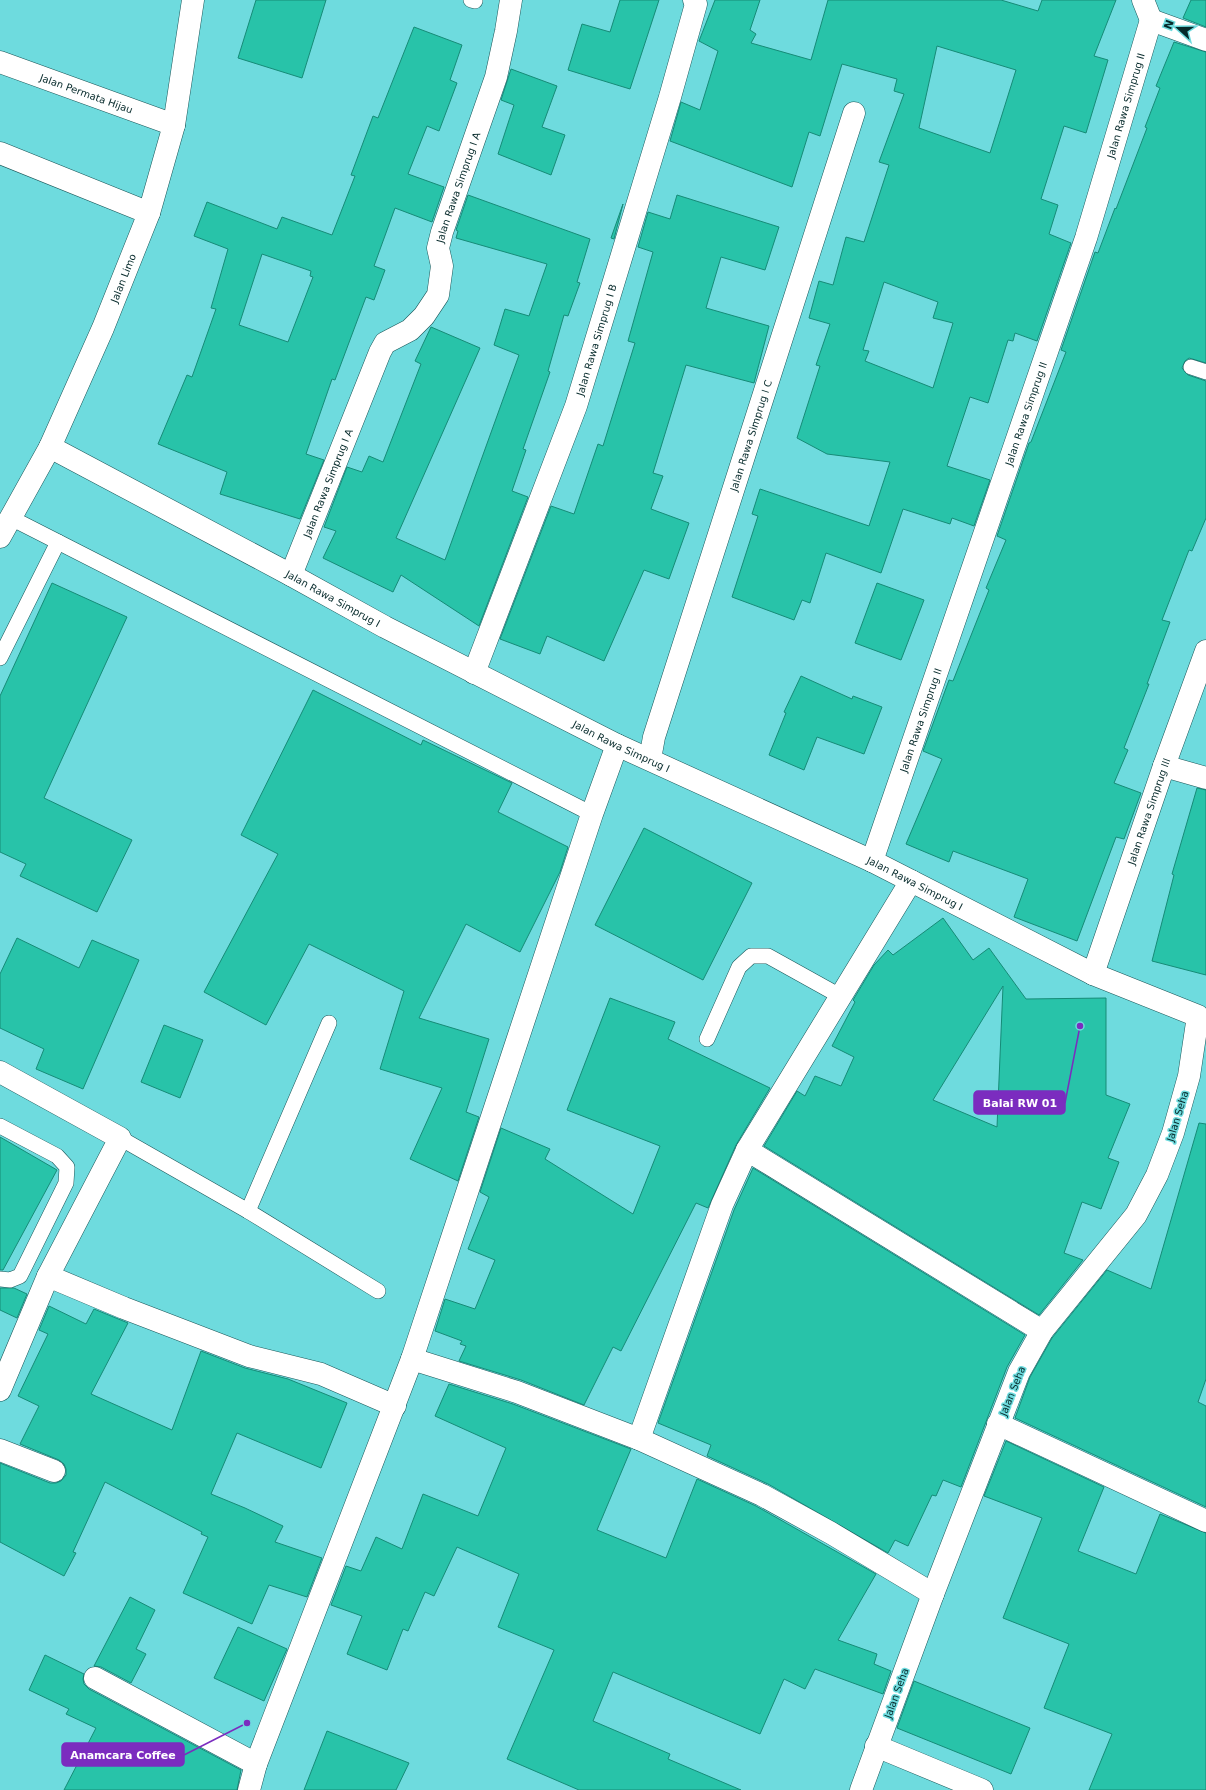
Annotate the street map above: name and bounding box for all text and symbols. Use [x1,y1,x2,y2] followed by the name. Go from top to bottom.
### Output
[1158,8,1198,48] north arrow
[1161,18,1177,31] text: N
[1105,52,1147,160] street label: Jalan Rawa Simprug II
[37,72,134,116] street label: Jalan Permata Hijau
[434,131,482,245] street label: Jalan Rawa Simprug I A
[108,252,138,305] street label: Jalan Limo
[574,283,619,398] street label: Jalan Rawa Simprug I B
[1003,360,1049,468] street label: Jalan Rawa Simprug II
[728,379,774,494] street label: Jalan Rawa Simprug I C
[301,427,355,540] street label: Jalan Rawa Simprug I A
[283,568,382,629] street label: Jalan Rawa Simprug I
[898,667,944,775] street label: Jalan Rawa Simprug II
[570,718,671,774] street label: Jalan Rawa Simprug I
[1125,757,1172,867] street label: Jalan Rawa Simprug III
[864,854,965,912] street label: Jalan Rawa Simprug I
[1164,1089,1190,1144] street label: Jalan Seha
[974,1091,1065,1114] callout: Balai RW 01
[983,1097,1057,1110] text: Balai RW 01
[997,1365,1027,1418] street label: Jalan Seha
[882,1667,911,1721] street label: Jalan Seha
[62,1743,184,1766] callout: Anamcara Coffee
[70,1749,176,1762] text: Anamcara Coffee

